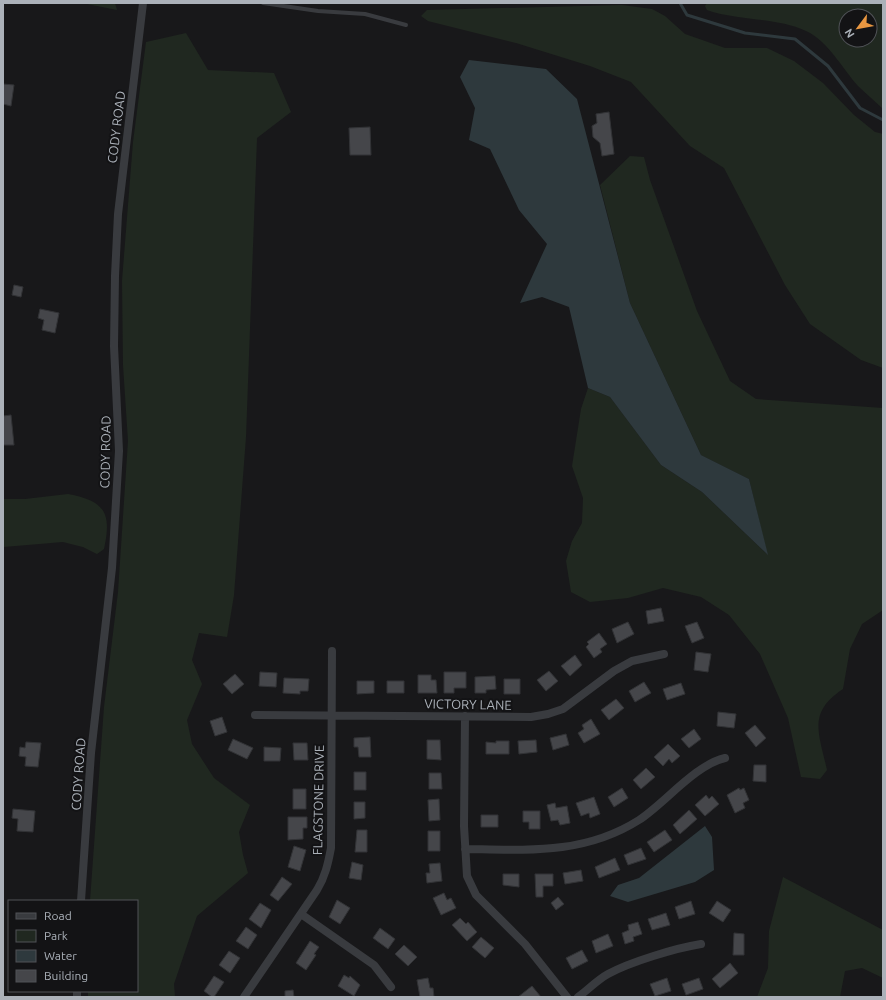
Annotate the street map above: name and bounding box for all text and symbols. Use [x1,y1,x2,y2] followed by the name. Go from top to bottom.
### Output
[838,8,878,48] north arrow
[842,27,857,40] text: N
[105,90,127,164] street label: CODY ROAD
[97,415,113,489] street label: CODY ROAD
[424,696,512,712] street label: VICTORY LANE
[68,737,88,811] street label: CODY ROAD
[310,745,326,855] street label: FLAGSTONE DRIVE
[8,900,138,992] legend
[44,909,72,922] text: Road
[44,929,68,942] text: Park
[44,949,77,962] text: Water
[44,969,88,982] text: Building

